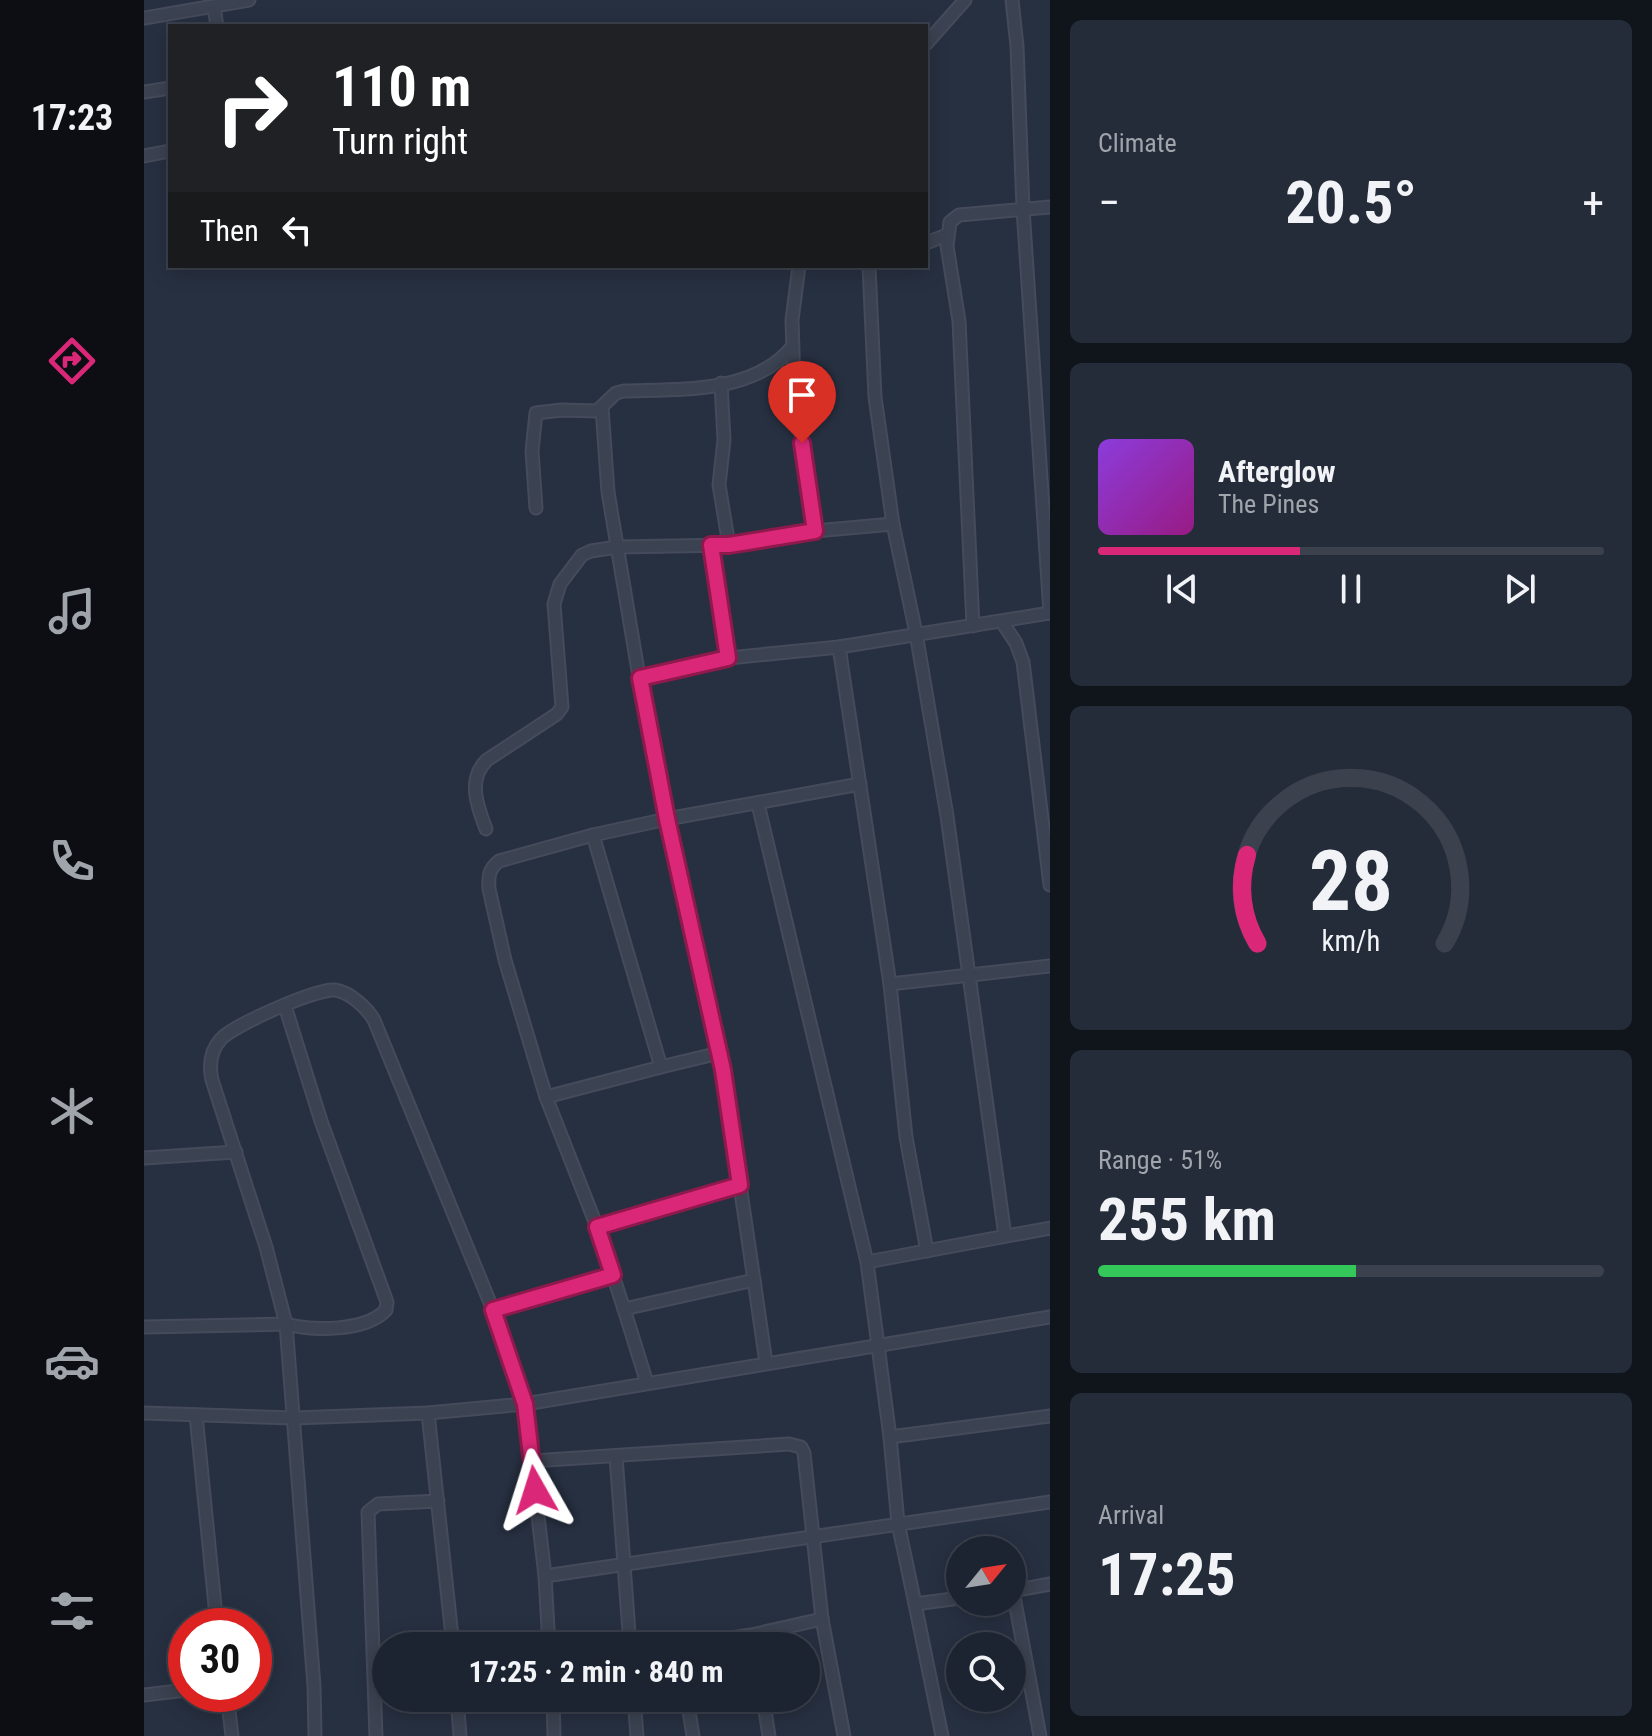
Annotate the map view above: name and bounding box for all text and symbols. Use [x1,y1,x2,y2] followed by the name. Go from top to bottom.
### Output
[332,54,471,120] text: 110 m
[200,56,304,160] icon: right
[31,97,113,139] text: 17:23
[332,121,468,163] text: Turn right
[1098,128,1177,158] text: Climate
[1285,167,1417,238] text: 20.5°
[1098,177,1120,229] text: −
[1582,177,1604,229] text: +
[275,208,319,252] icon: left
[200,213,259,248] text: Then
[44,333,100,389] icon: directions
[768,361,836,443] pin
[780,373,824,417] icon: arrive
[1218,454,1336,489] text: Afterglow
[1218,489,1319,519] text: The Pines
[1160,567,1204,611] icon: previous
[1329,567,1373,611] icon: pause
[1498,567,1542,611] icon: next
[44,583,100,639] icon: music
[44,833,100,889] icon: phone
[1309,833,1393,930] text: 28
[1322,924,1380,958] text: km/h
[44,1083,100,1139] icon: climate
[1098,1145,1222,1175] text: Range · 51%
[1098,1184,1276,1255] text: 255 km
[44,1333,100,1389] icon: car
[493,1448,577,1532] position arrow
[1098,1500,1164,1530] text: Arrival
[946,1536,1026,1616] north arrow
[946,1536,1026,1712] map controls
[1098,1539,1236,1610] text: 17:25
[44,1583,100,1639] icon: filters
[168,1608,272,1712] speed limit sign: 30
[946,1632,1026,1712] button: search
[469,1654,723,1689] text: 17:25 · 2 min · 840 m

